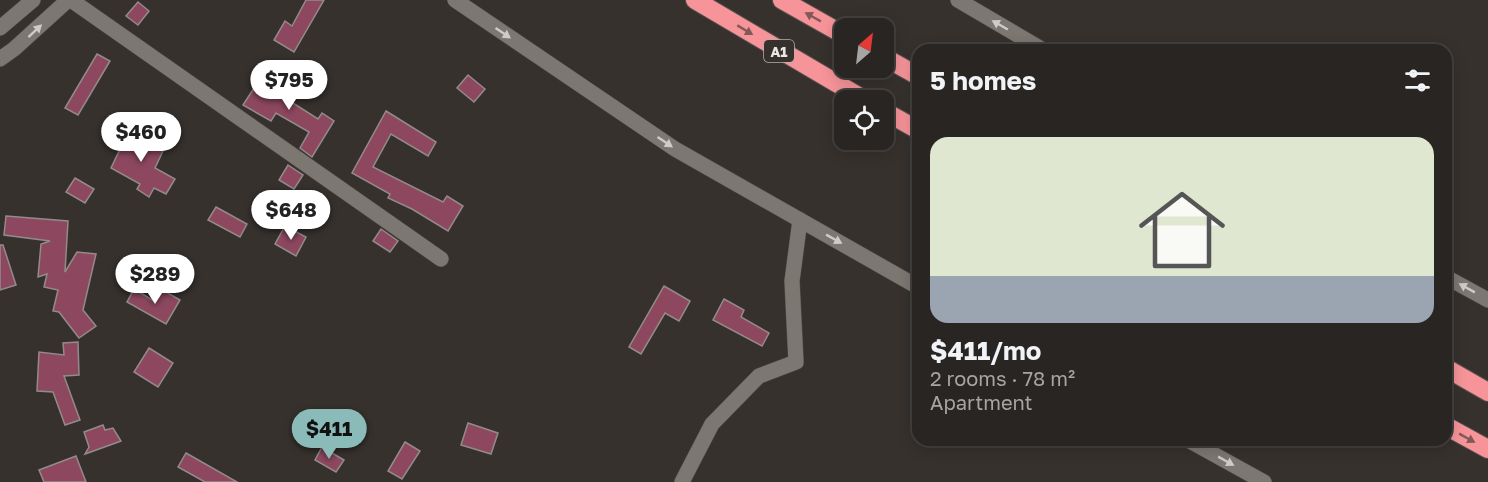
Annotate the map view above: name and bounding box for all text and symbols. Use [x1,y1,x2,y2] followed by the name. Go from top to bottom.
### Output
[805,12,822,22] one-way arrow
[834,18,894,78] north arrow
[834,18,894,150] map controls
[992,19,1008,30] one-way arrow
[28,24,42,38] one-way arrow
[737,25,753,36] one-way arrow
[495,27,511,38] one-way arrow
[764,40,794,62] road number: A1
[253,60,325,111] pin: $795
[1401,64,1434,97] icon: filters
[930,65,1036,96] text: 5 homes
[264,67,314,91] text: $795
[834,90,894,150] button: locate
[105,112,177,163] pin: $460
[115,119,167,143] text: $460
[656,136,672,148] one-way arrow
[1128,176,1236,284] icon: home
[255,190,327,241] pin: $648
[265,197,317,221] text: $648
[826,234,843,244] one-way arrow
[119,254,191,305] pin: $289
[129,261,181,285] text: $289
[1459,283,1475,294] one-way arrow
[930,335,1041,366] text: $411/mo
[930,366,1075,390] text: 2 rooms · 78 m²
[930,390,1033,414] text: Apartment
[293,409,365,460] pin: $411
[306,416,352,440] text: $411
[1459,432,1475,443] one-way arrow
[1218,456,1235,466] one-way arrow

